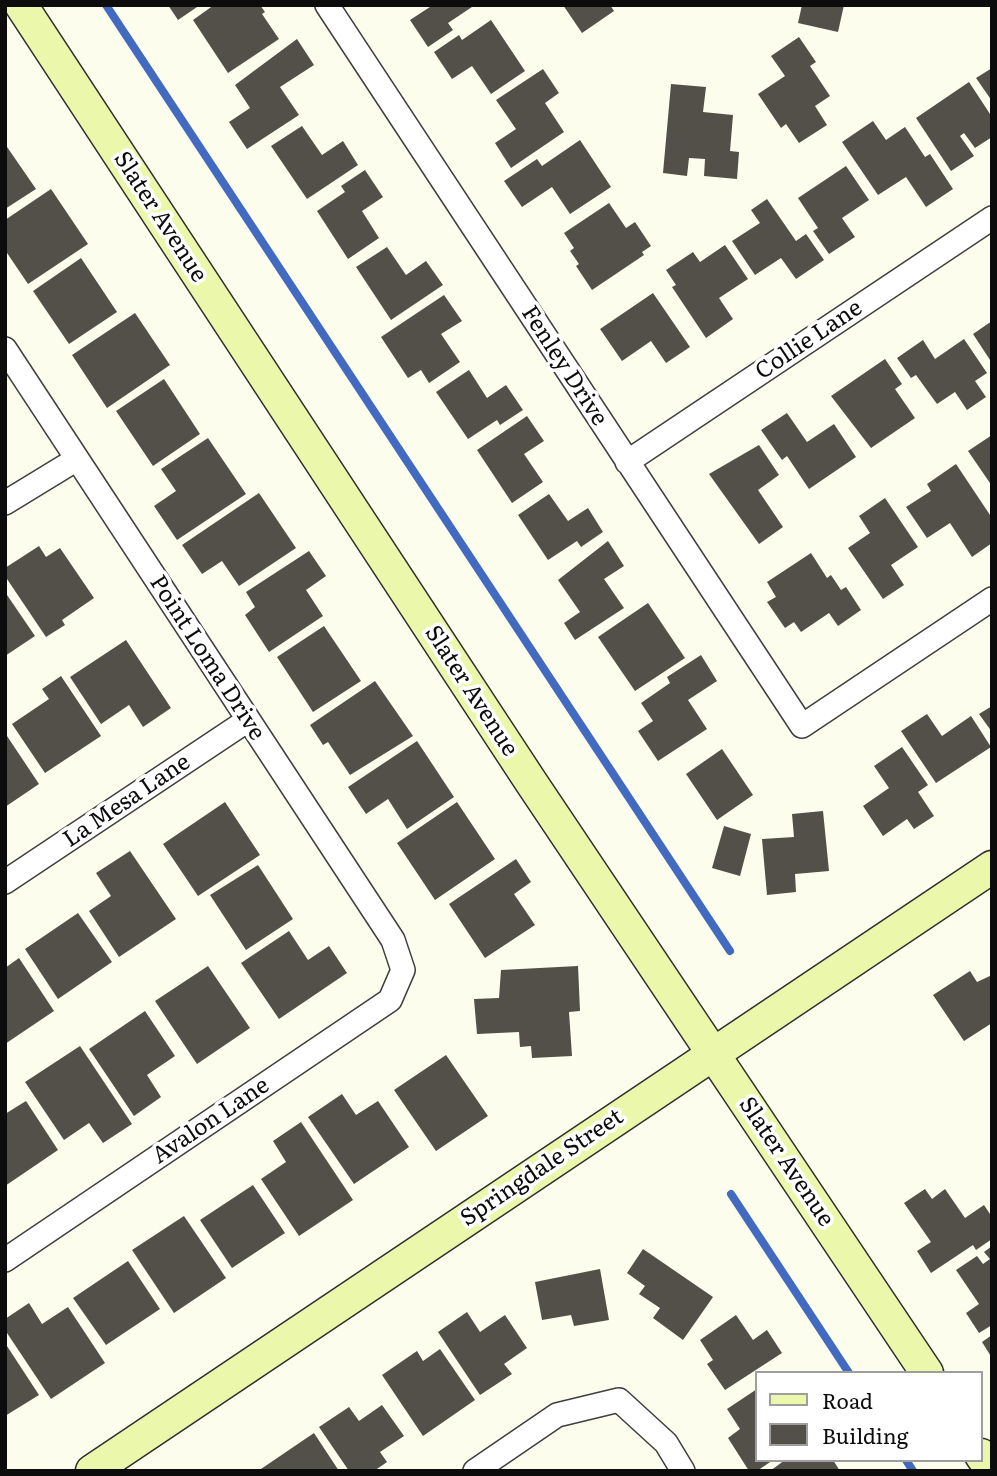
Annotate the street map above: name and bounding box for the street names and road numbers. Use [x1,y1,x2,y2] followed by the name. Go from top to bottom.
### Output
[108,146,212,288] street label: Slater Avenue
[750,294,868,386] street label: Collie Lane
[515,301,613,431] street label: Fenley Drive
[143,570,271,746] street label: Point Loma Drive
[419,620,523,762] street label: Slater Avenue
[58,748,196,854] street label: La Mesa Lane
[147,1072,275,1170] street label: Avalon Lane
[733,1092,839,1232] street label: Slater Avenue
[455,1103,629,1233] street label: Springdale Street

